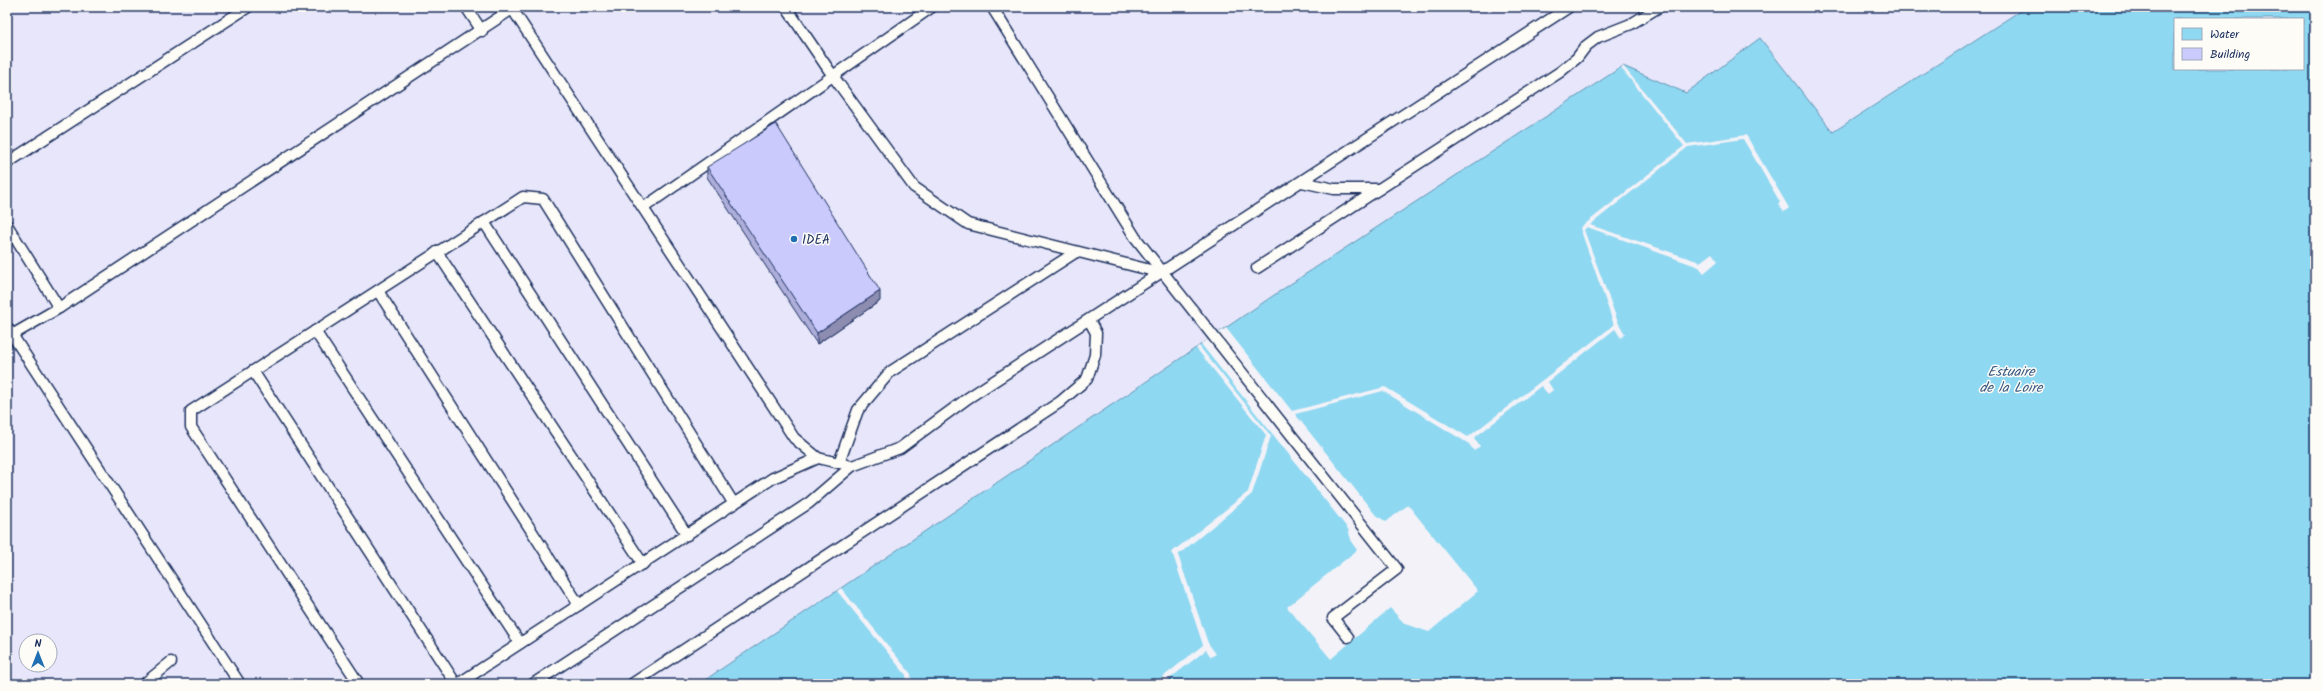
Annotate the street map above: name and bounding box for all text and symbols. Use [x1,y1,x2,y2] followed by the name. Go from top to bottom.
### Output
[2174,18,2304,70] legend
[2210,25,2240,44] text: Water
[2210,45,2250,64] text: Building
[802,230,830,251] place label: IDEA
[789,234,799,244] marker: IDEA
[1980,361,2044,399] water label: Estuaire de la Loire
[18,633,58,673] north arrow
[35,635,42,653] text: N

